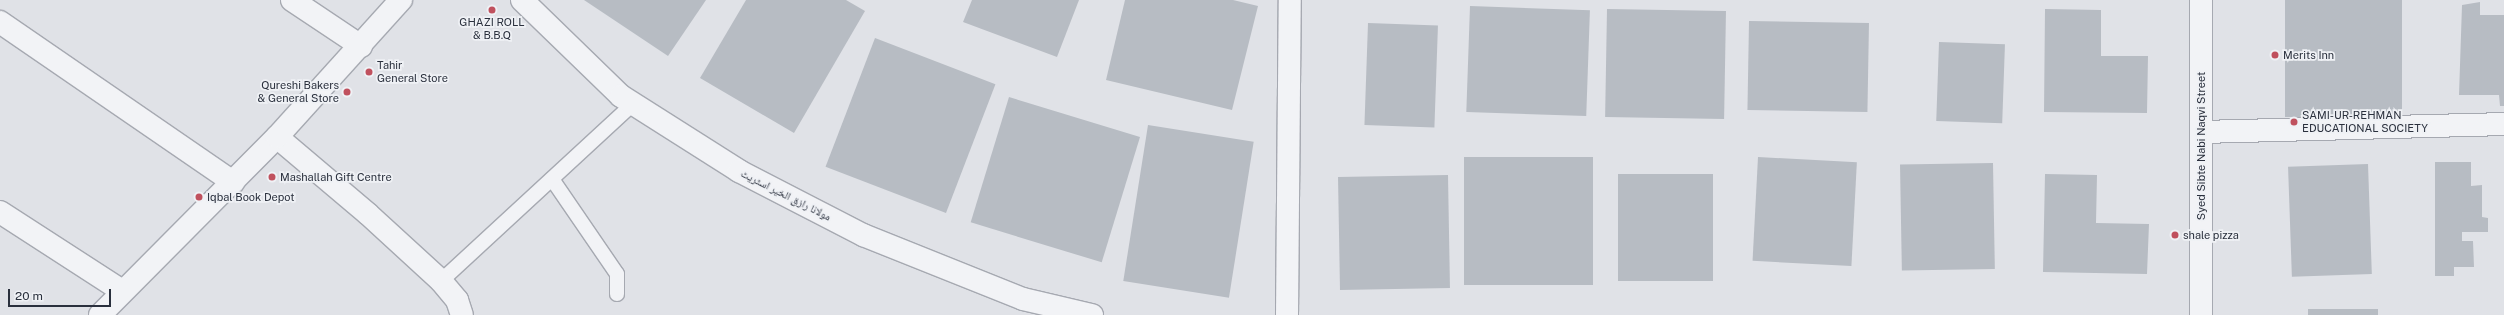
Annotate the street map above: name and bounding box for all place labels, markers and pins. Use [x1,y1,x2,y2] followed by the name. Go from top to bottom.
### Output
[487,5,497,15] marker: GHAZI ROLL & B.B.Q
[459,16,525,42] place label: GHAZI ROLL & B.B.Q
[2283,48,2334,62] place label: Merits Inn
[2270,50,2280,60] marker: Merits Inn
[377,59,448,85] place label: Tahir General Store
[364,67,374,77] marker: Tahir General Store
[258,79,339,105] place label: Qureshi Bakers & General Store
[342,87,352,97] marker: Qureshi Bakers & General Store
[2302,109,2428,135] place label: SAMI-UR-REHMAN EDUCATIONAL SOCIETY
[2289,117,2299,127] marker: SAMI-UR-REHMAN EDUCATIONAL SOCIETY
[280,170,392,184] place label: Mashallah Gift Centre
[267,172,277,182] marker: Mashallah Gift Centre
[207,190,295,204] place label: Iqbal Book Depot
[194,192,204,202] marker: Iqbal Book Depot
[2183,228,2239,242] place label: shale pizza
[2170,230,2180,240] marker: shale pizza

